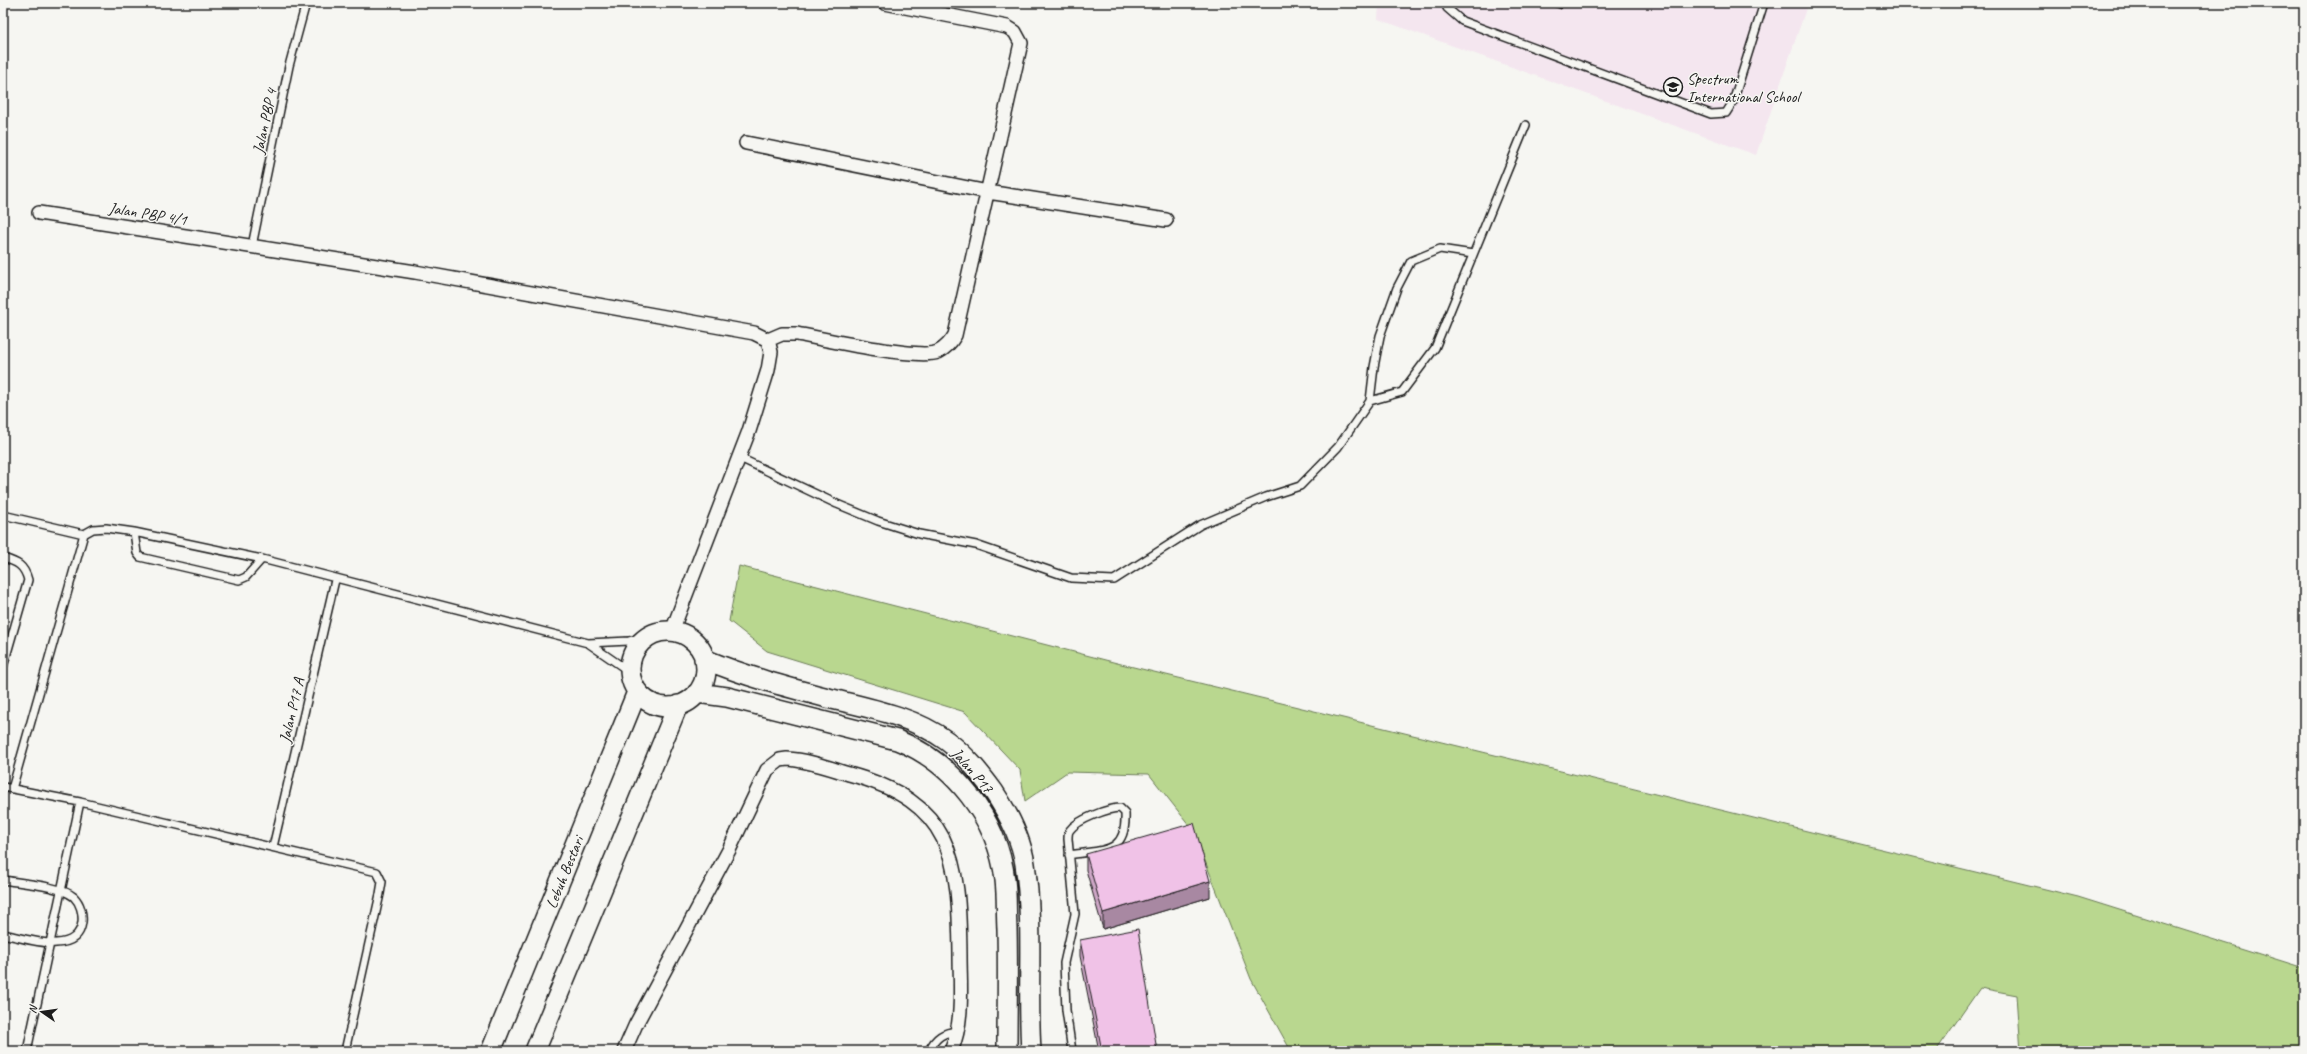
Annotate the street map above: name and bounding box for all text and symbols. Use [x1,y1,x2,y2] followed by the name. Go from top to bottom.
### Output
[1687,69,1802,107] place label: Spectrum International School
[1662,76,1684,98] school or university icon: Spectrum International School
[248,85,282,157] street label: Jalan PBP 4
[106,198,189,230] street label: Jalan PBP 4/1
[275,675,309,745] street label: Jalan P17 A
[946,743,998,798] street label: Jalan P17
[541,832,589,911] street label: Lebuh Bestari
[22,992,62,1032] north arrow
[25,1003,40,1015] text: N

